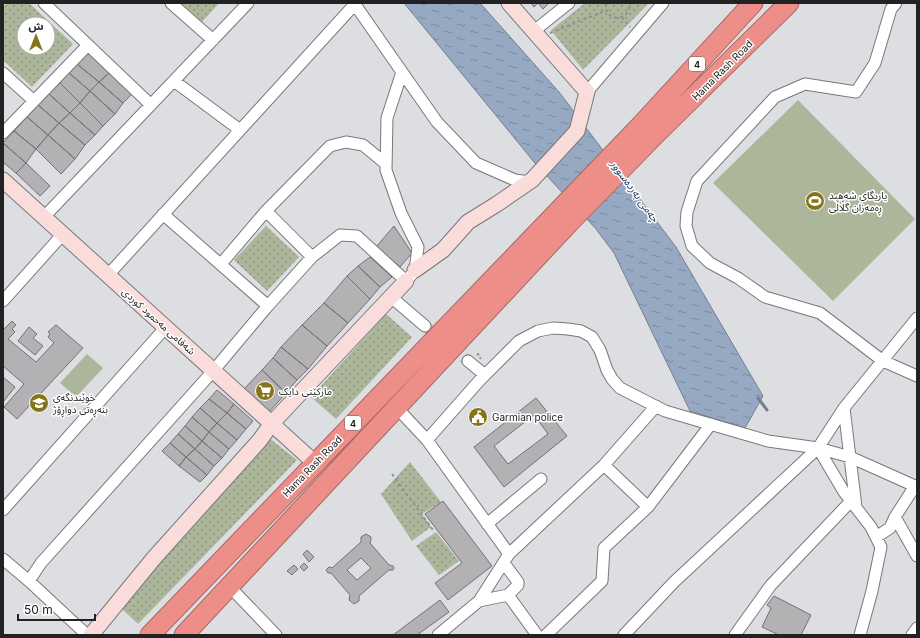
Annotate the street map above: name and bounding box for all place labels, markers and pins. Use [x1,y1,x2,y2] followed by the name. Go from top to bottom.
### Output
[829,189,887,216] place label: یاریگای شەهید ڕەمەزان گڵاڵی
[804,190,826,212] sports icon: یاریگای شەهید ڕەمەزان گڵاڵی
[254,380,276,402] supermarket icon: مارکێتی دایک
[279,385,332,398] place label: مارکێتی دایک
[52,391,108,418] place label: خوێندنگەی بنەڕەتی دواڕۆژ
[28,392,50,414] school or university icon: خوێندنگەی بنەڕەتی دواڕۆژ
[467,406,489,428] public building icon: Garmian police
[492,411,563,423] place label: Garmian police

